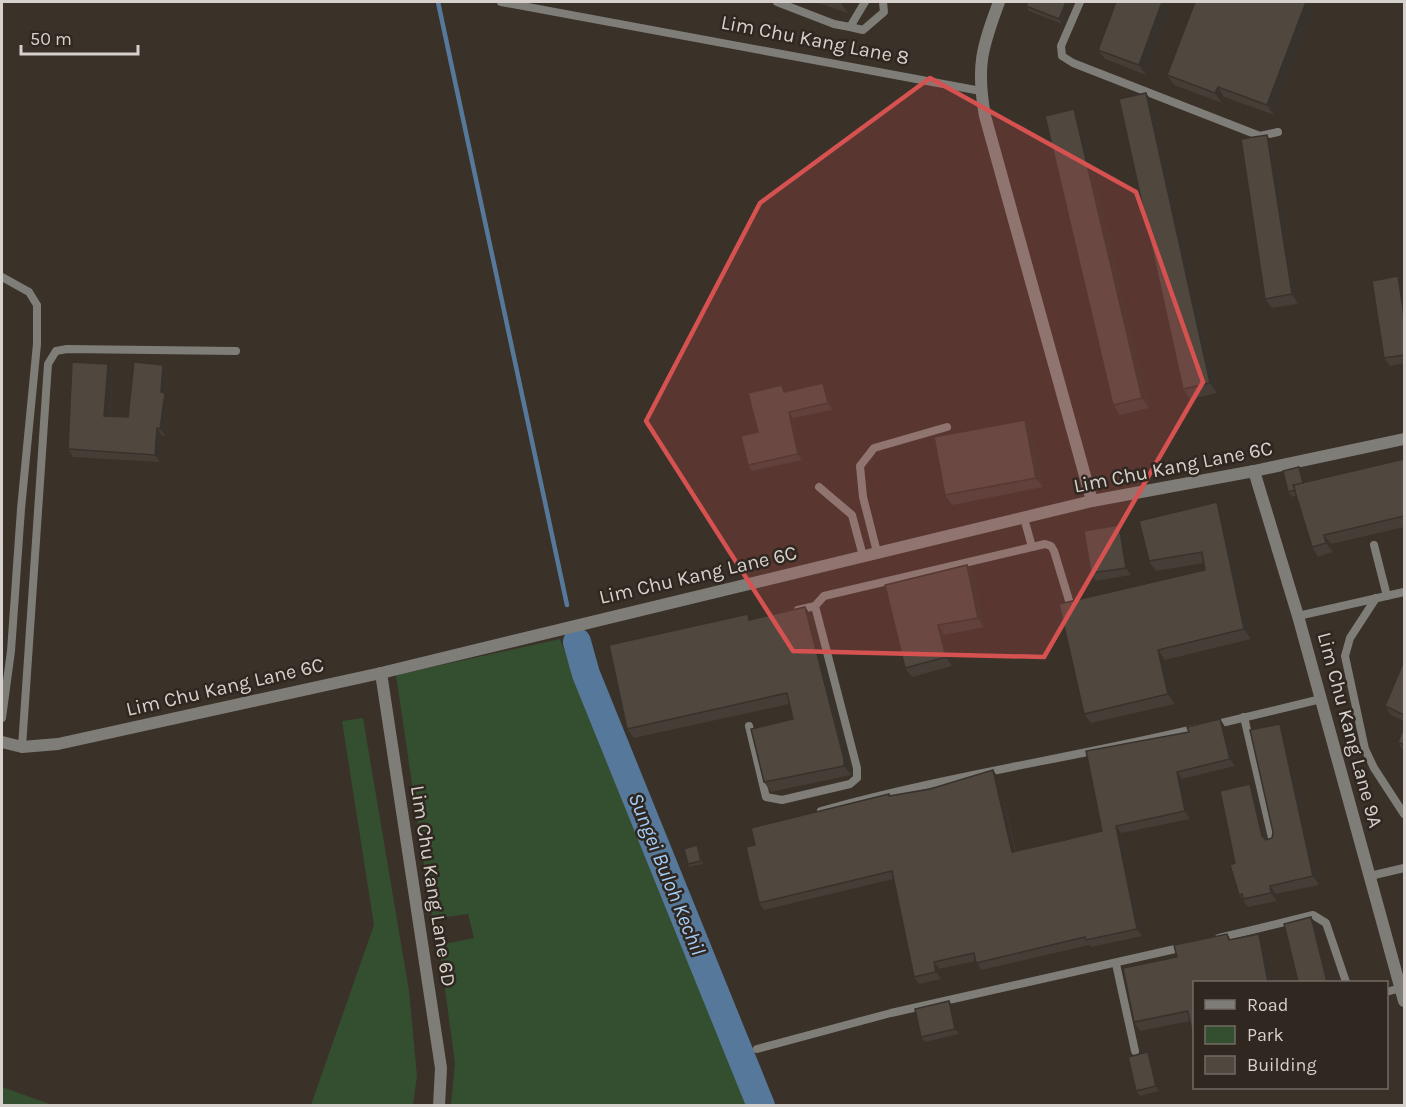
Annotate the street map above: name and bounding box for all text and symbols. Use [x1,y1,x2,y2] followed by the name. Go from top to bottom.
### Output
[719,10,911,70] street label: Lim Chu Kang Lane 8
[21,18,138,56] scale bar
[30,28,72,50] text: 50 m
[1071,436,1275,498] street label: Lim Chu Kang Lane 6C
[597,541,799,609] street label: Lim Chu Kang Lane 6C
[1313,630,1387,830] street label: Lim Chu Kang Lane 9A
[124,653,326,721] street label: Lim Chu Kang Lane 6C
[406,784,460,988] street label: Lim Chu Kang Lane 6D
[623,789,711,959] water label: Sungei Buloh Kechil
[1193,981,1388,1089] legend
[1247,994,1288,1016] text: Road
[1247,1024,1284,1046] text: Park
[1247,1054,1317,1076] text: Building

